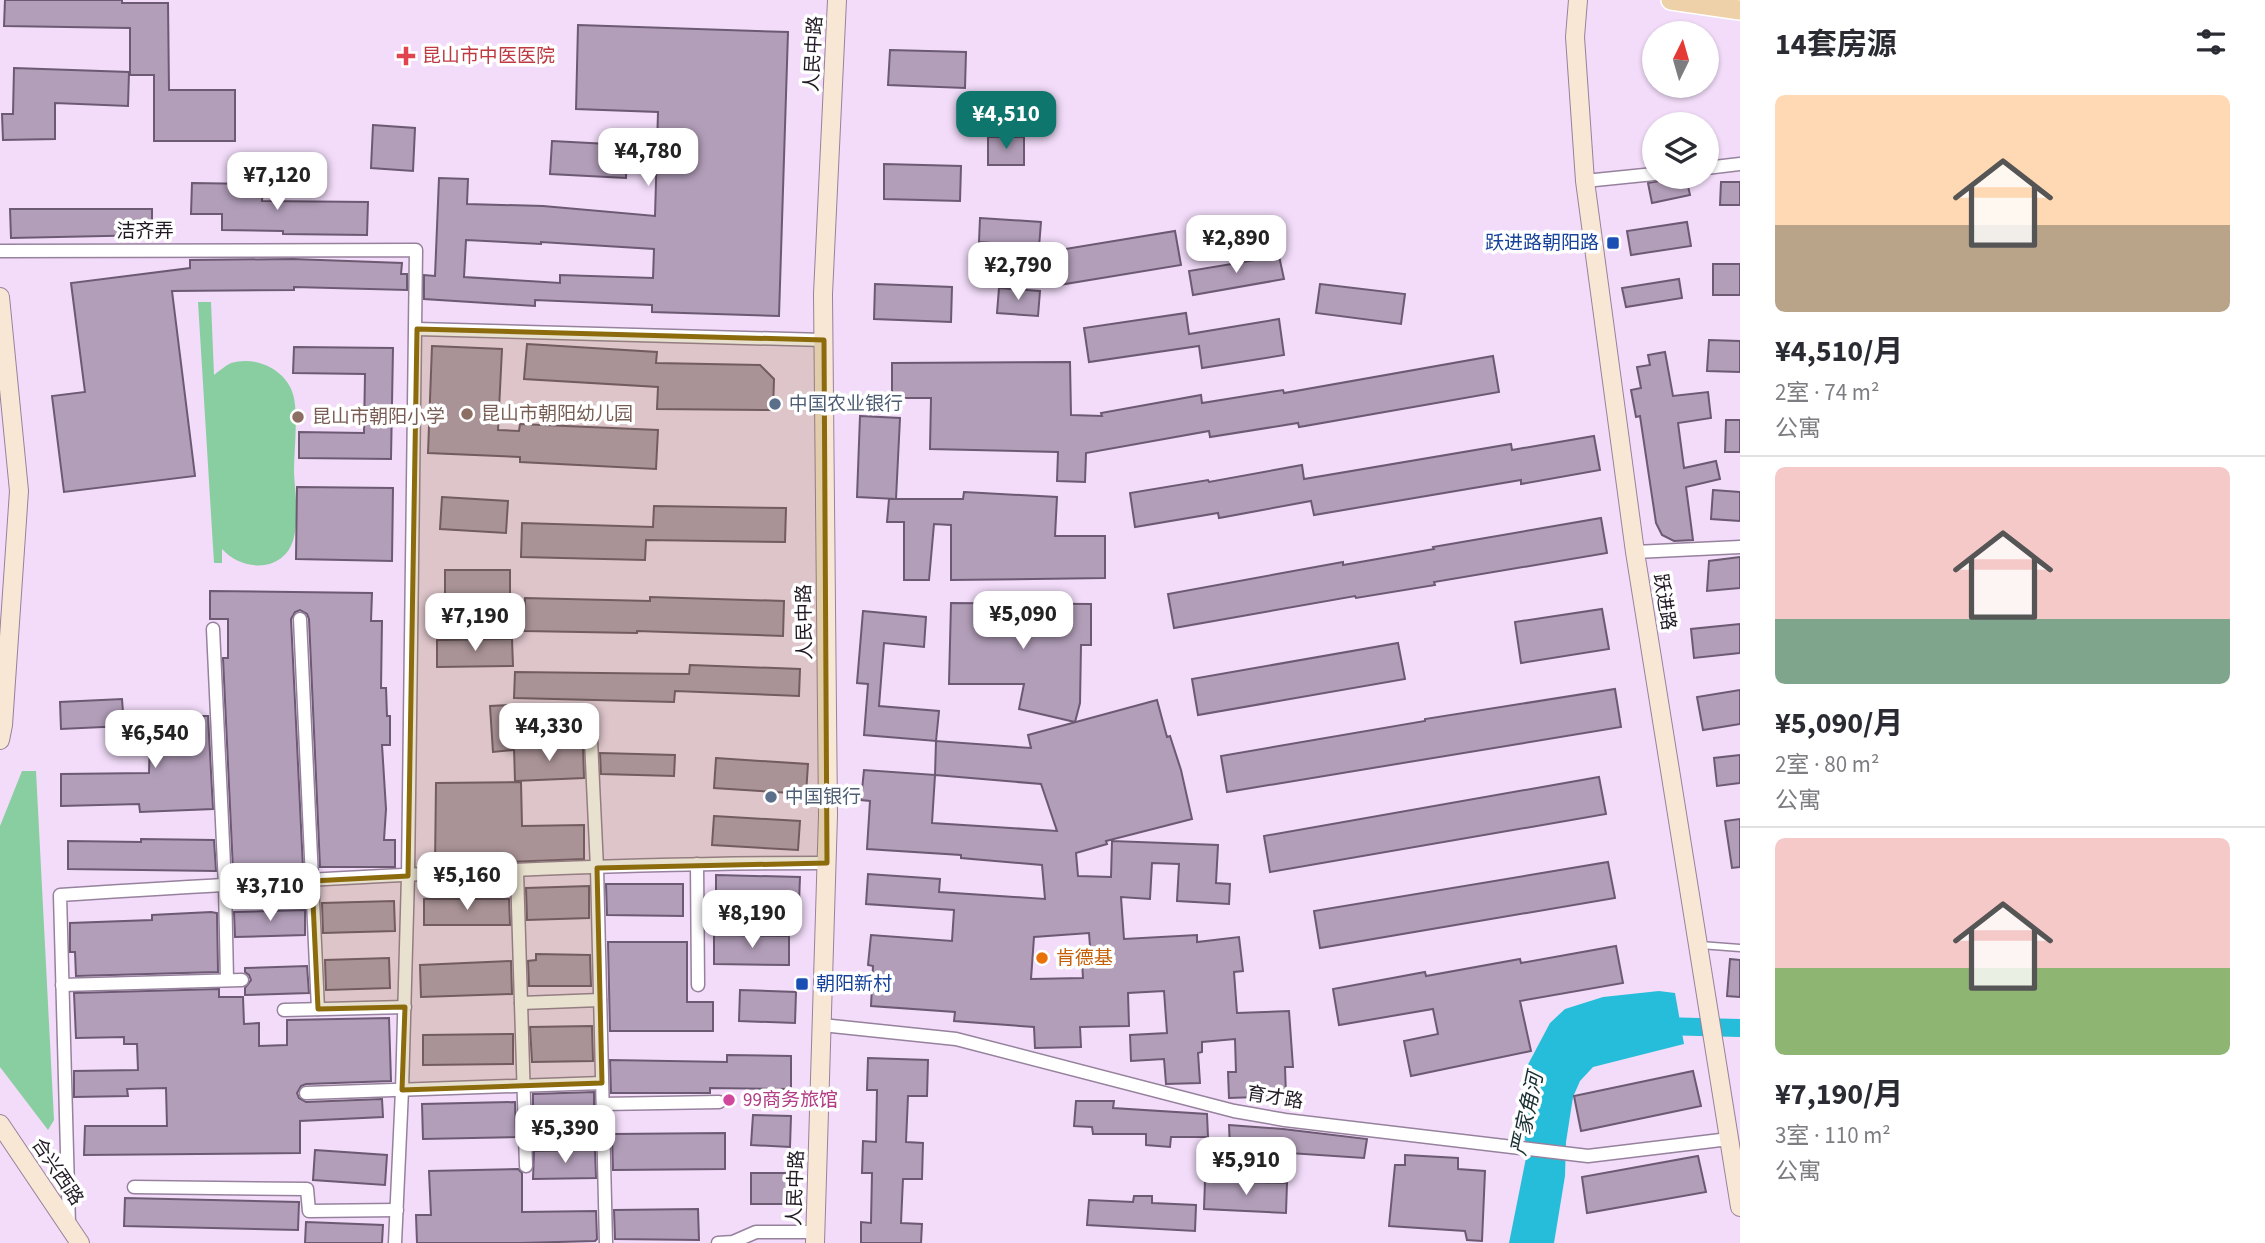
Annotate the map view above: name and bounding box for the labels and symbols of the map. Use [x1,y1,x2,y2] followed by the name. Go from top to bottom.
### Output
[799,15,829,93] street label: 人民中路
[1642,21,1718,98] north arrow
[422,43,555,70] place label: 昆山市中医医院
[396,46,416,66] marker: 昆山市中医医院
[949,92,1063,151] pin: ¥4,510
[591,128,705,188] pin: ¥4,780
[220,152,334,212] pin: ¥7,120
[1179,216,1293,275] pin: ¥2,890
[116,218,174,245] street label: 洁齐弄
[1485,230,1599,257] place label: 跃进路朝阳路
[1605,235,1621,251] marker: 跃进路朝阳路
[961,243,1075,302] pin: ¥2,790
[789,391,903,418] place label: 中国农业银行
[767,396,783,412] marker: 中国农业银行
[481,401,633,428] place label: 昆山市朝阳幼儿园
[312,404,445,431] place label: 昆山市朝阳小学
[459,406,475,422] marker: 昆山市朝阳幼儿园
[290,409,306,425] marker: 昆山市朝阳小学
[1646,572,1682,632] street label: 跃进路
[791,584,819,660] street label: 人民中路
[966,592,1080,651] pin: ¥5,090
[418,594,532,653] pin: ¥7,190
[492,704,606,763] pin: ¥4,330
[98,710,212,770] pin: ¥6,540
[785,784,861,811] place label: 中国银行
[763,789,779,805] marker: 中国银行
[410,852,524,912] pin: ¥5,160
[213,864,327,923] pin: ¥3,710
[695,890,809,950] pin: ¥8,190
[1056,945,1113,972] place label: 肯德基
[1034,950,1050,966] marker: 肯德基
[816,971,892,998] place label: 朝阳新村
[794,976,810,992] marker: 朝阳新村
[1504,1066,1551,1158] water label: 严家角河
[1245,1080,1305,1116] street label: 育才路
[743,1087,838,1114] place label: 99商务旅馆
[721,1092,737,1108] marker: 99商务旅馆
[508,1106,622,1165] pin: ¥5,390
[25,1133,89,1211] street label: 合兴西路
[1189,1138,1303,1197] pin: ¥5,910
[781,1150,811,1226] street label: 人民中路

